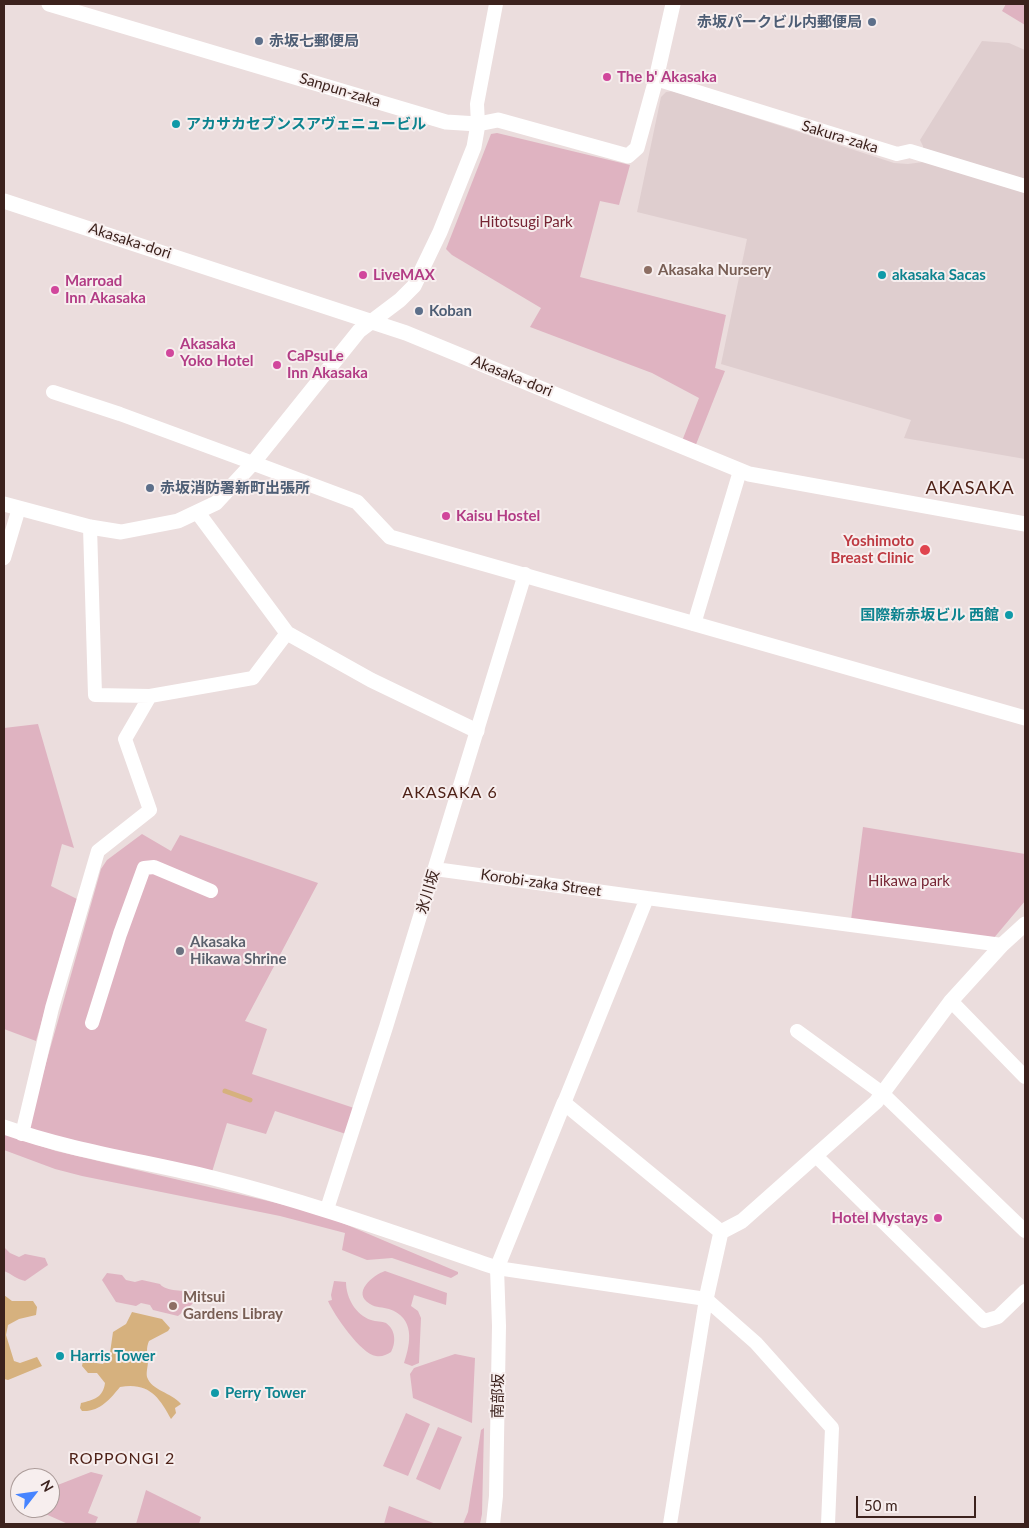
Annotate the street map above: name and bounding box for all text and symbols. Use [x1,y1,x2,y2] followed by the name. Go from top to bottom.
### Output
[697,13,862,31] place label: 赤坂パークビル内郵便局
[866,16,878,28] marker: 赤坂パークビル内郵便局
[269,32,359,50] place label: 赤坂七郵便局
[253,35,265,47] marker: 赤坂七郵便局
[617,68,717,86] place label: The b' Akasaka
[297,69,383,111] street label: Sanpun-zaka
[601,71,613,83] marker: The b' Akasaka
[186,115,426,133] place label: アカサカセブンスアヴェニュービル
[800,117,880,157] street label: Sakura-zaka
[170,118,182,130] marker: アカサカセブンスアヴェニュービル
[479,213,573,231] park label: Hitotsugi Park
[86,219,174,263] street label: Akasaka-dori
[658,261,771,279] place label: Akasaka Nursery
[642,264,654,276] marker: Akasaka Nursery
[373,266,435,284] place label: LiveMAX
[892,266,986,284] place label: akasaka Sacas
[357,269,369,281] marker: LiveMAX
[876,269,888,281] marker: akasaka Sacas
[65,272,146,307] place label: Marroad Inn Akasaka
[49,284,61,296] marker: Marroad Inn Akasaka
[429,302,472,320] place label: Koban
[413,305,425,317] marker: Koban
[180,335,254,370] place label: Akasaka Yoko Hotel
[164,347,176,359] marker: Akasaka Yoko Hotel
[287,347,368,382] place label: CaPsuLe Inn Akasaka
[469,352,555,400] street label: Akasaka-dori
[271,359,283,371] marker: CaPsuLe Inn Akasaka
[925,477,1015,499] district label: AKASAKA
[160,479,310,497] place label: 赤坂消防署新町出張所
[144,482,156,494] marker: 赤坂消防署新町出張所
[456,507,540,525] place label: Kaisu Hostel
[440,510,452,522] marker: Kaisu Hostel
[830,532,914,567] place label: Yoshimoto Breast Clinic
[918,543,932,557] marker: Yoshimoto Breast Clinic
[860,606,999,624] place label: 国際新赤坂ビル 西館
[1003,609,1015,621] marker: 国際新赤坂ビル 西館
[401,783,499,803] district label: AKASAKA 6
[480,866,602,900] street label: Korobi-zaka Street
[413,868,443,916] street label: 氷川坂
[868,872,950,890] park label: Hikawa park
[190,933,286,968] place label: Akasaka Hikawa Shrine
[174,945,186,957] marker: Akasaka Hikawa Shrine
[832,1209,928,1227] place label: Hotel Mystays
[932,1212,944,1224] marker: Hotel Mystays
[183,1288,283,1323] place label: Mitsui Gardens Libray
[167,1300,179,1312] marker: Mitsui Gardens Libray
[70,1347,155,1365] place label: Harris Tower
[54,1350,66,1362] marker: Harris Tower
[489,1373,507,1419] street label: 南部坂
[225,1384,306,1402] place label: Perry Tower
[209,1387,221,1399] marker: Perry Tower
[67,1449,177,1469] district label: ROPPONGI 2
[10,1468,60,1518] north arrow
[37,1477,58,1495] text: N
[859,1486,979,1518] scale bar
[864,1496,898,1514] text: 50 m

